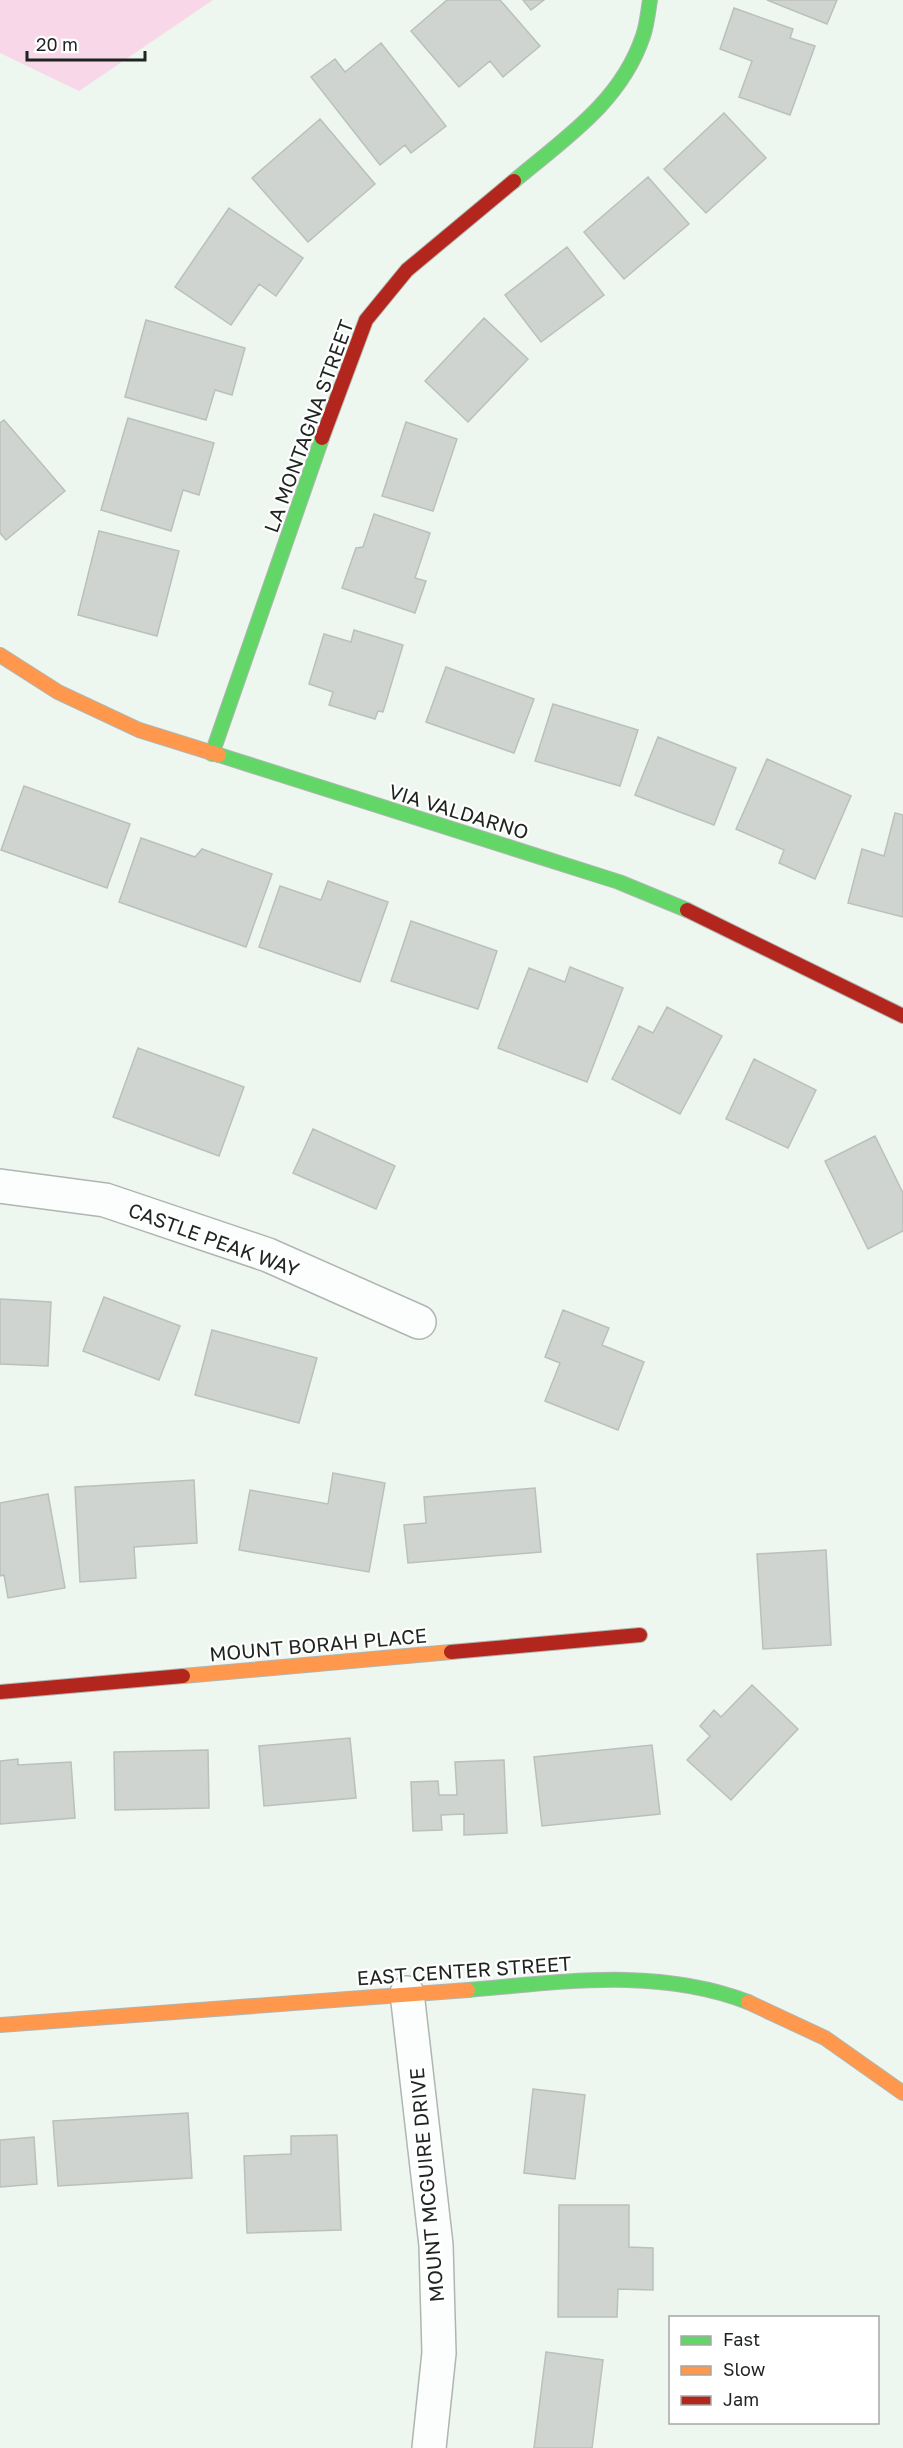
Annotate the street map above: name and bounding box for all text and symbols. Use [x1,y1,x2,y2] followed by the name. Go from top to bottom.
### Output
[27,24,146,62] scale bar
[36,33,78,55] text: 20 m
[258,316,358,536] street label: LA MONTAGNA STREET
[386,778,532,844] street label: VIA VALDARNO
[125,1197,303,1281] street label: CASTLE PEAK WAY
[208,1623,428,1665] street label: MOUNT BORAH PLACE
[356,1951,572,1989] street label: EAST CENTER STREET
[404,2067,448,2303] street label: MOUNT MCGUIRE DRIVE
[669,2316,879,2424] legend
[723,2328,760,2350] text: Fast
[723,2358,766,2380] text: Slow
[723,2388,759,2410] text: Jam

